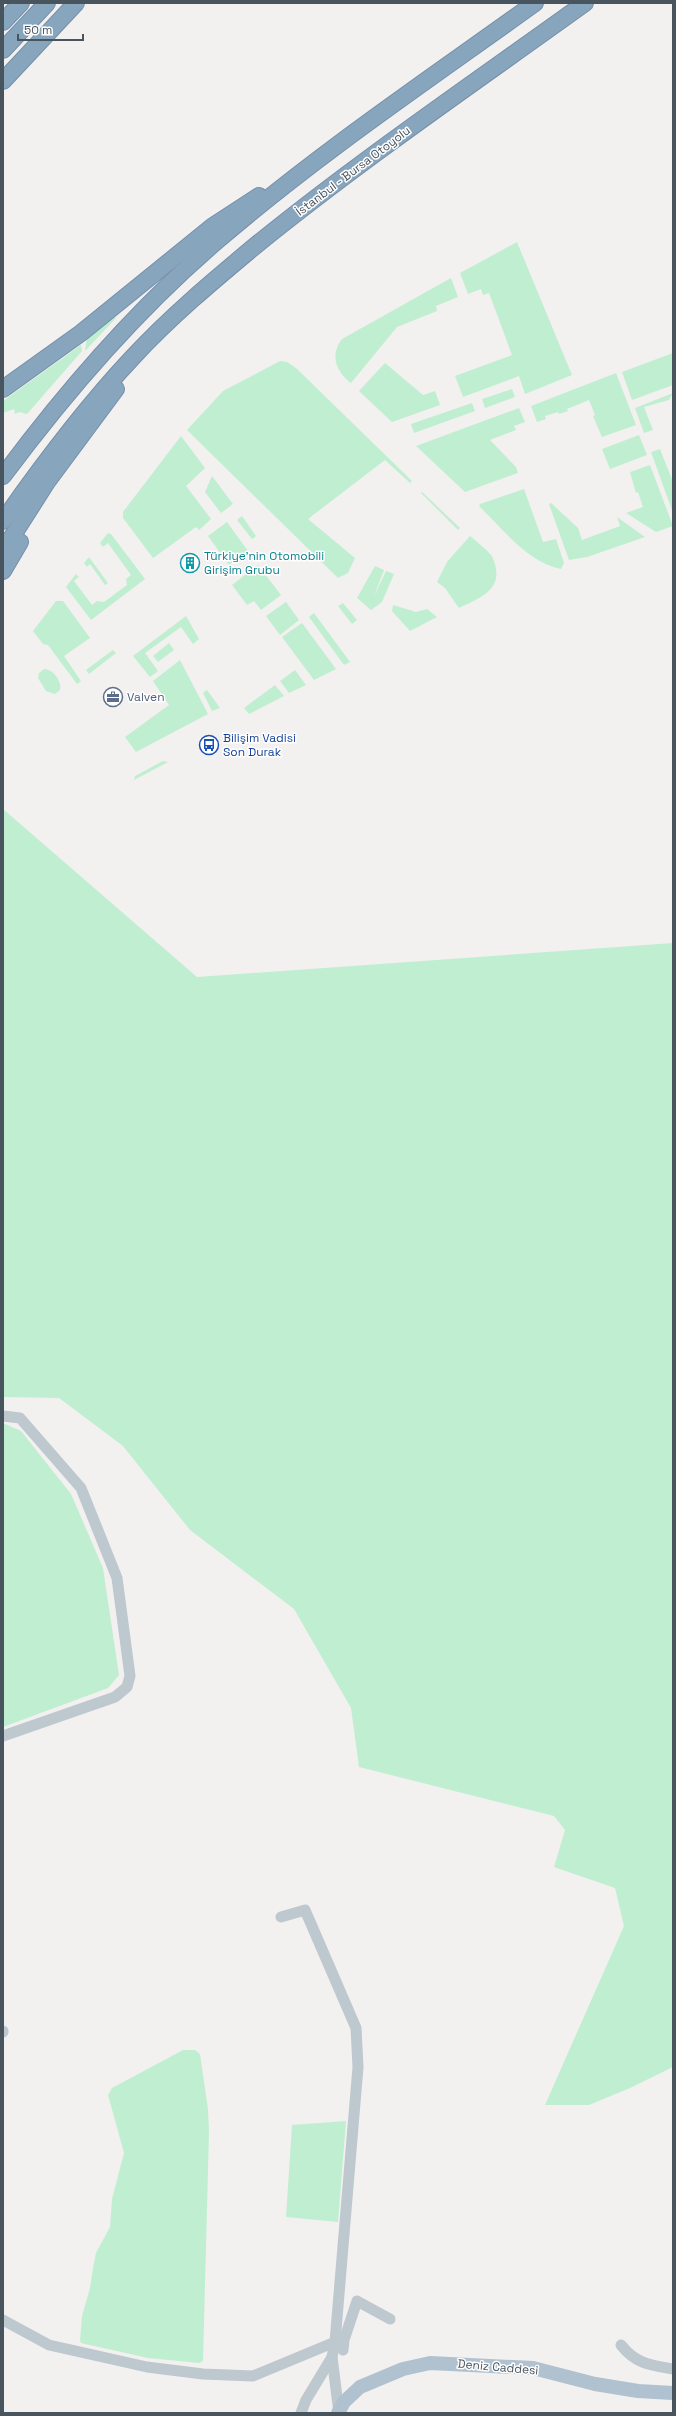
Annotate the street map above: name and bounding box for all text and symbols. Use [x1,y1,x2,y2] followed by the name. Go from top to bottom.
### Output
[18,16,83,42] scale bar
[24,22,52,38] text: 50 m
[292,123,414,219] street label: İstanbul - Bursa Otoyolu
[204,548,324,578] place label: Türkiye'nin Otomobili Girişim Grubu
[179,552,201,574] building icon: Türkiye'nin Otomobili Girişim Grubu
[102,686,124,708] office icon: Valven
[127,689,165,705] place label: Valven
[223,730,296,760] place label: Bilişim Vadisi Son Durak
[198,734,220,756] bus stop icon: Bilişim Vadisi Son Durak
[457,2356,539,2379] street label: Deniz Caddesi

